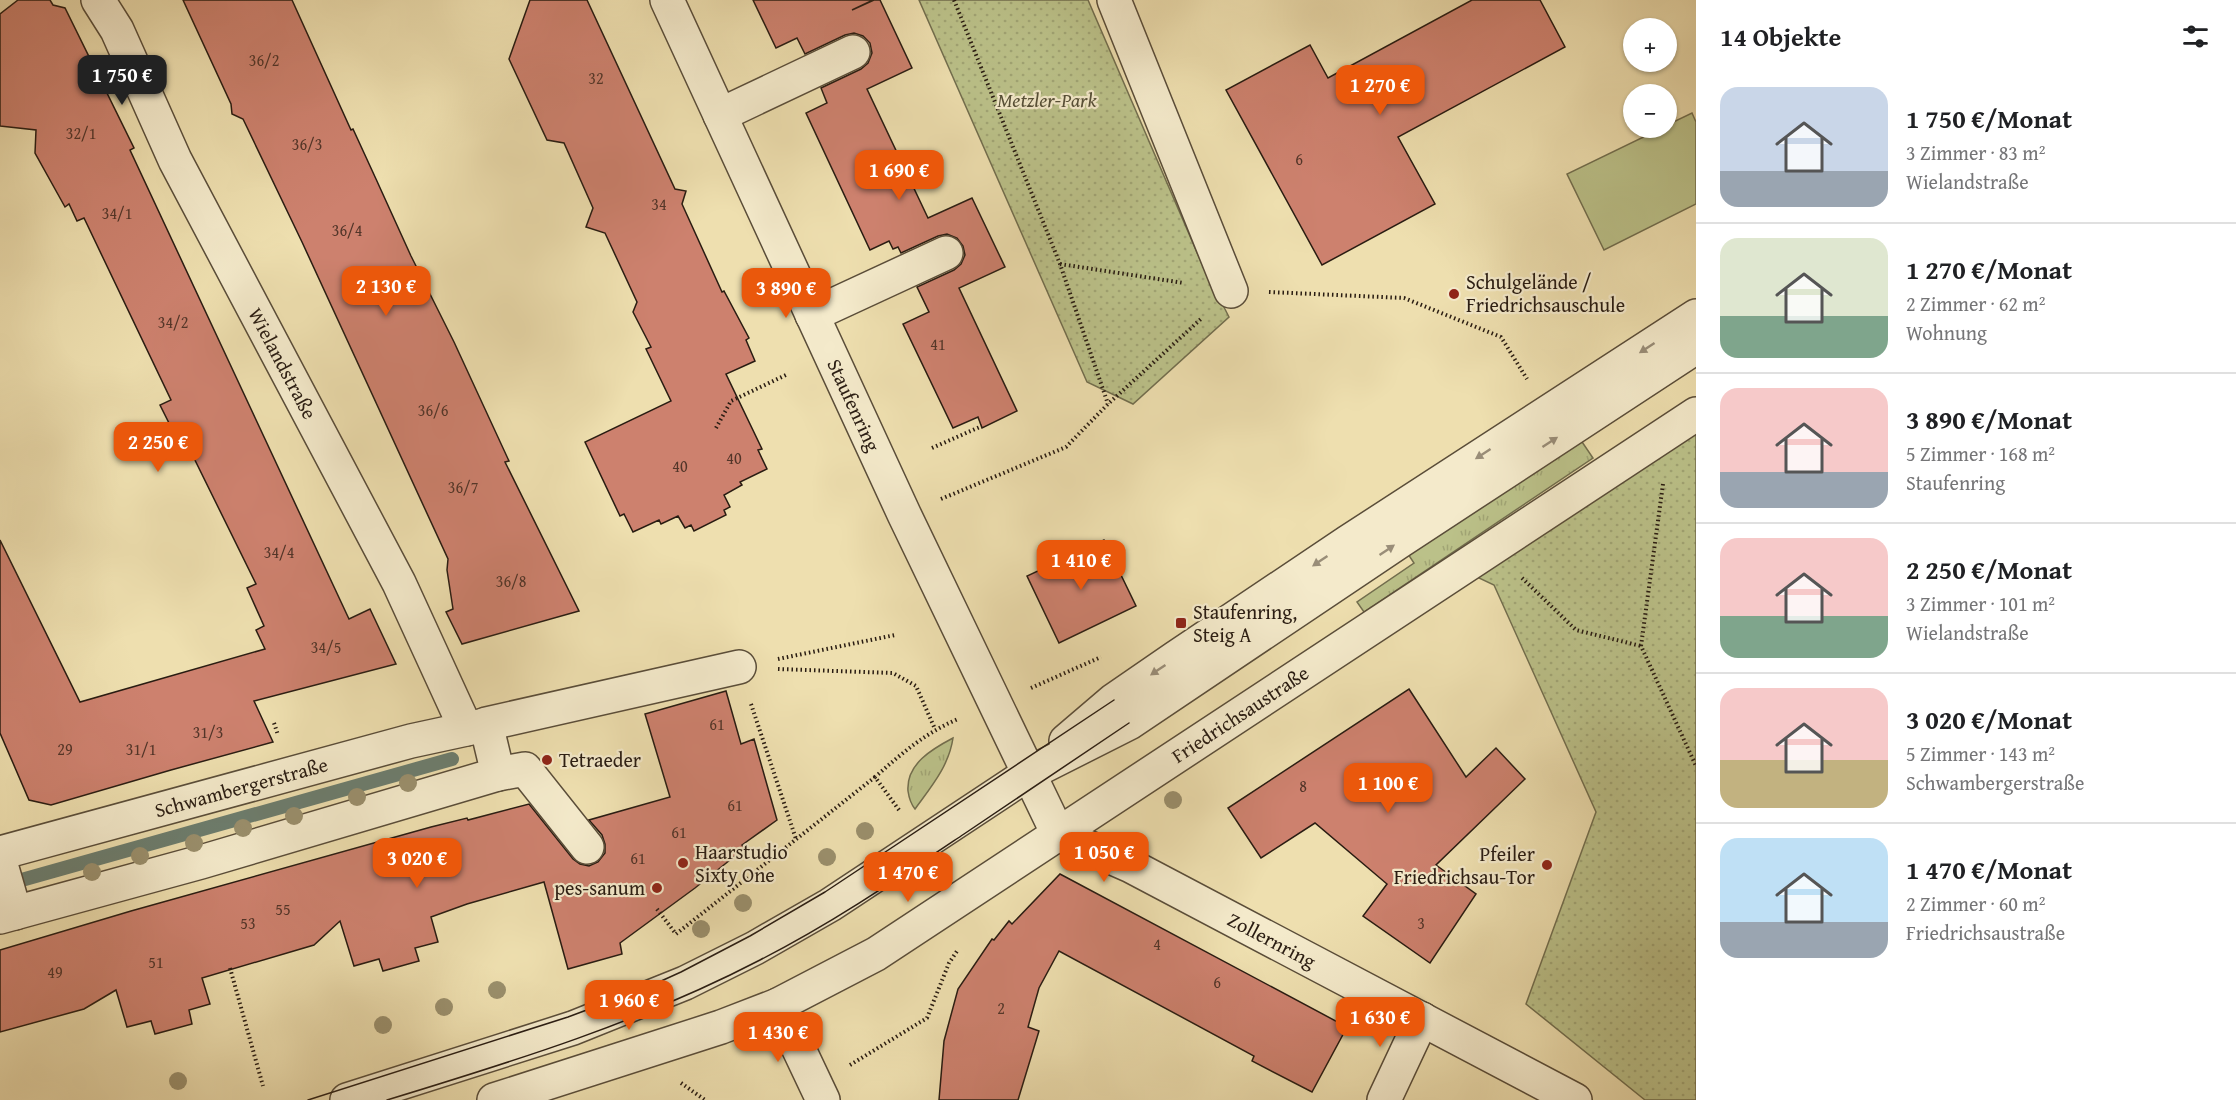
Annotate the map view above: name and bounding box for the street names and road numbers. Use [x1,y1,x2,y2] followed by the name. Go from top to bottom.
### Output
[242,302,325,424] street label: Wielandstraße
[820,354,888,456] street label: Staufenring
[1165,658,1314,770] street label: Friedrichsaustraße
[151,749,331,824] street label: Schwambergerstraße
[1223,905,1321,975] street label: Zollernring

